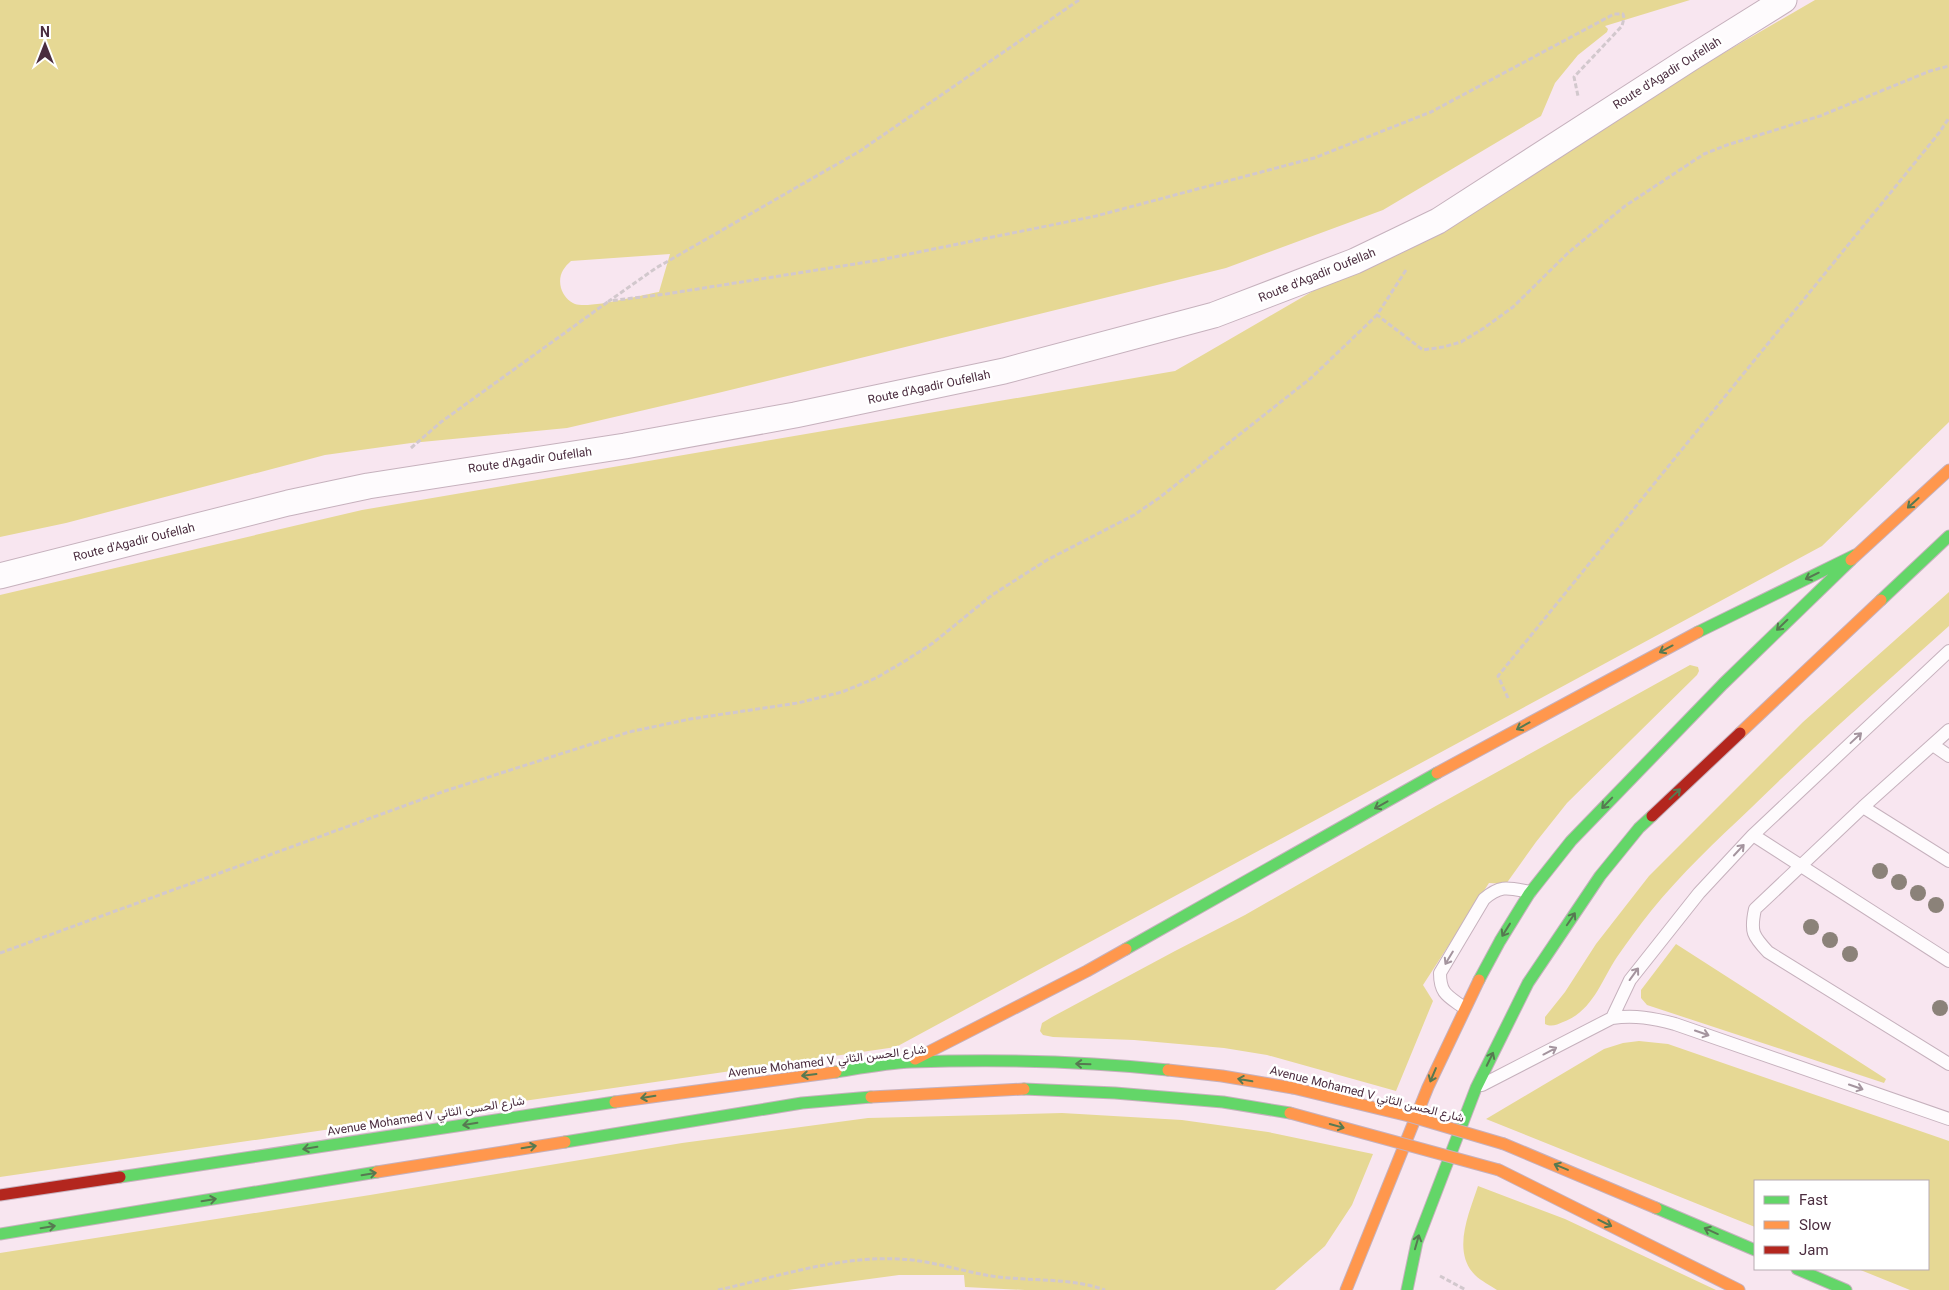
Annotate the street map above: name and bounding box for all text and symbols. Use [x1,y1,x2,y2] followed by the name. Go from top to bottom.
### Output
[20,20,70,70] north arrow
[40,23,50,45] text: N
[1610,33,1725,115] street label: Route d'Agadir Oufellah
[1256,244,1379,308] street label: Route d'Agadir Oufellah
[866,366,992,410] street label: Route d'Agadir Oufellah
[467,443,593,479] street label: Route d'Agadir Oufellah
[1906,497,1919,509] one-way arrow
[71,519,197,567] street label: Route d'Agadir Oufellah
[1804,571,1819,581] one-way arrow
[1776,619,1788,631] one-way arrow
[1659,644,1674,654] one-way arrow
[1516,721,1531,731] one-way arrow
[1850,732,1863,744] one-way arrow
[1668,788,1681,800] one-way arrow
[1601,797,1613,810] one-way arrow
[1374,800,1389,810] one-way arrow
[1733,844,1745,857] one-way arrow
[1566,912,1576,926] one-way arrow
[1501,923,1511,937] one-way arrow
[1443,950,1453,964] one-way arrow
[1629,967,1639,981] one-way arrow
[1694,1029,1709,1038] one-way arrow
[727,1041,927,1083] street label: Avenue Mohamed V شارع الحسن الثاني
[1543,1045,1557,1055] one-way arrow
[1486,1052,1495,1067] one-way arrow
[1076,1059,1092,1068] one-way arrow
[1268,1062,1466,1128] street label: Avenue Mohamed V شارع الحسن الثاني
[1428,1067,1438,1082] one-way arrow
[802,1070,818,1080] one-way arrow
[1237,1074,1253,1084] one-way arrow
[1847,1083,1863,1092] one-way arrow
[326,1092,526,1141] street label: Avenue Mohamed V شارع الحسن الثاني
[641,1092,657,1102] one-way arrow
[463,1119,479,1129] one-way arrow
[1329,1122,1345,1131] one-way arrow
[521,1142,537,1152] one-way arrow
[302,1143,318,1153] one-way arrow
[1554,1162,1569,1172] one-way arrow
[360,1168,376,1178] one-way arrow
[1754,1180,1929,1270] legend
[1799,1190,1828,1213] text: Fast
[200,1195,216,1205] one-way arrow
[1799,1215,1831,1238] text: Slow
[1597,1219,1612,1228] one-way arrow
[40,1221,56,1231] one-way arrow
[1704,1225,1719,1235] one-way arrow
[1413,1235,1423,1251] one-way arrow
[1799,1240,1829,1263] text: Jam

